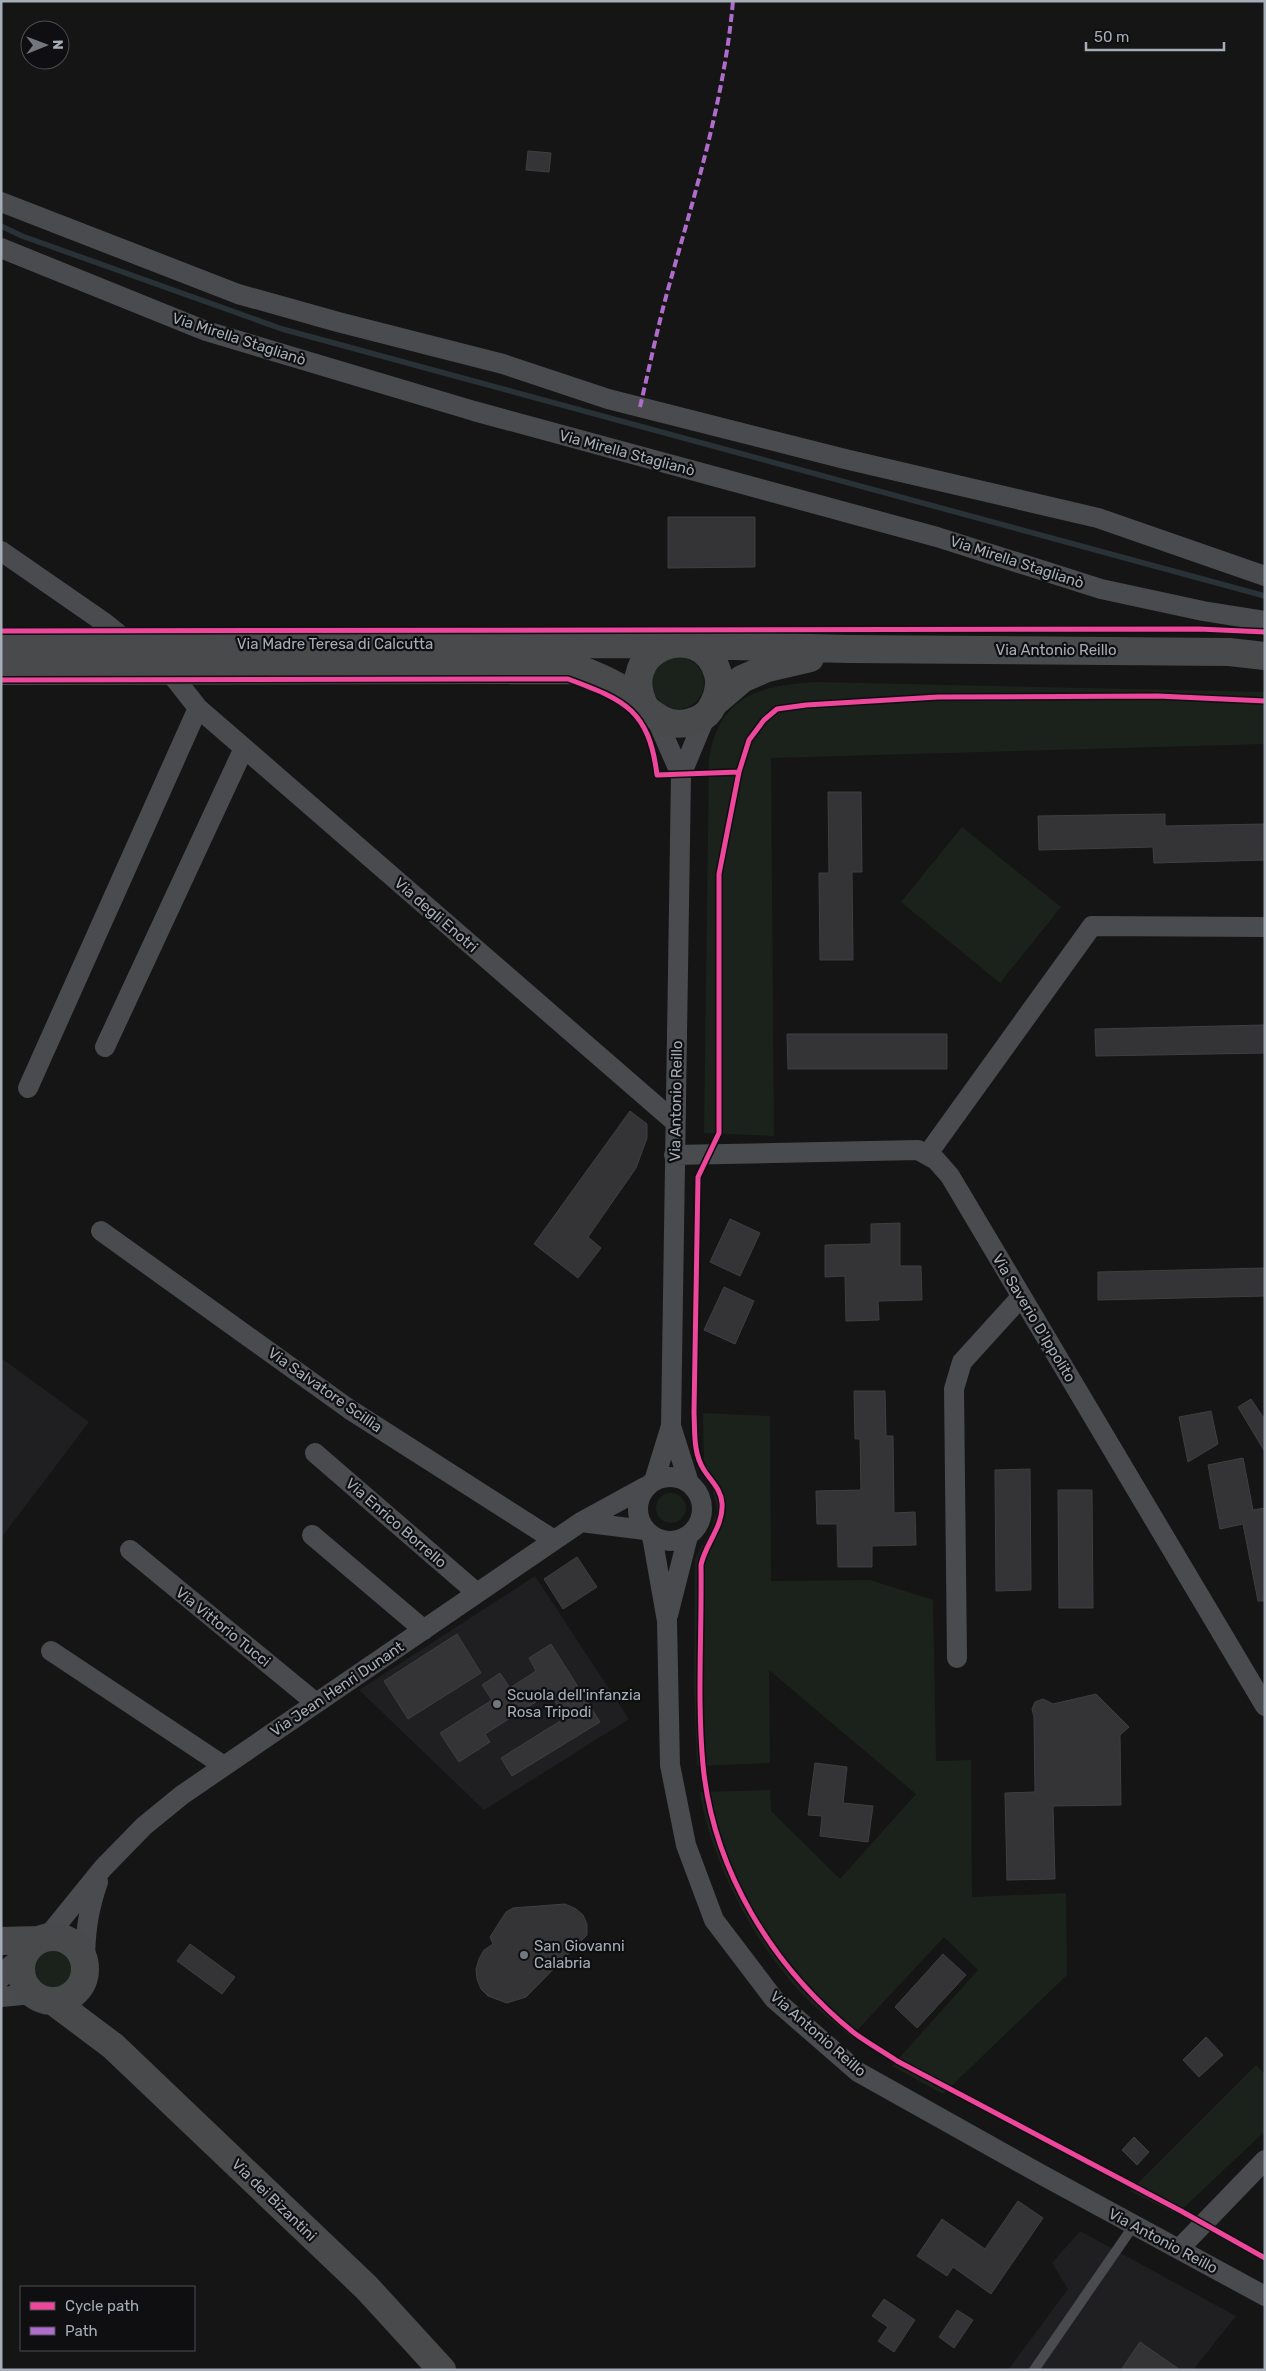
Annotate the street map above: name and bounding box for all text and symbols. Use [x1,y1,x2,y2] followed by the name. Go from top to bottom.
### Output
[20,20,70,70] north arrow
[1086,20,1224,52] scale bar
[1094,28,1129,46] text: 50 m
[49,40,66,50] text: N
[170,309,308,369] street label: Via Mirella Staglianò
[557,426,697,480] street label: Via Mirella Staglianò
[948,532,1086,592] street label: Via Mirella Staglianò
[237,635,433,653] street label: Via Madre Teresa di Calcutta
[995,641,1117,659] street label: Via Antonio Reillo
[391,874,481,956] street label: Via degli Enotri
[666,1040,686,1162] street label: Via Antonio Reillo
[988,1250,1080,1386] street label: Via Saverio D'Ippolito
[264,1344,386,1436] street label: Via Salvatore Scillìa
[342,1474,450,1572] street label: Via Enrico Borrello
[172,1583,274,1671] street label: Via Vittorio Tucci
[267,1638,407,1740] street label: Via Jean Henri Dunant
[507,1686,641,1721] place label: Scuola dell'infanzia Rosa Tripodi
[491,1698,503,1710] marker: Scuola dell'infanzia Rosa Tripodi
[534,1937,625,1972] place label: San Giovanni Calabria
[518,1949,530,1961] marker: San Giovanni Calabria
[766,1987,870,2081] street label: Via Antonio Reillo
[228,2155,320,2245] street label: Via dei Bizantini
[1105,2205,1221,2277] street label: Via Antonio Reillo
[20,2286,195,2351] legend
[65,2297,139,2315] text: Cycle path
[65,2322,98,2340] text: Path

